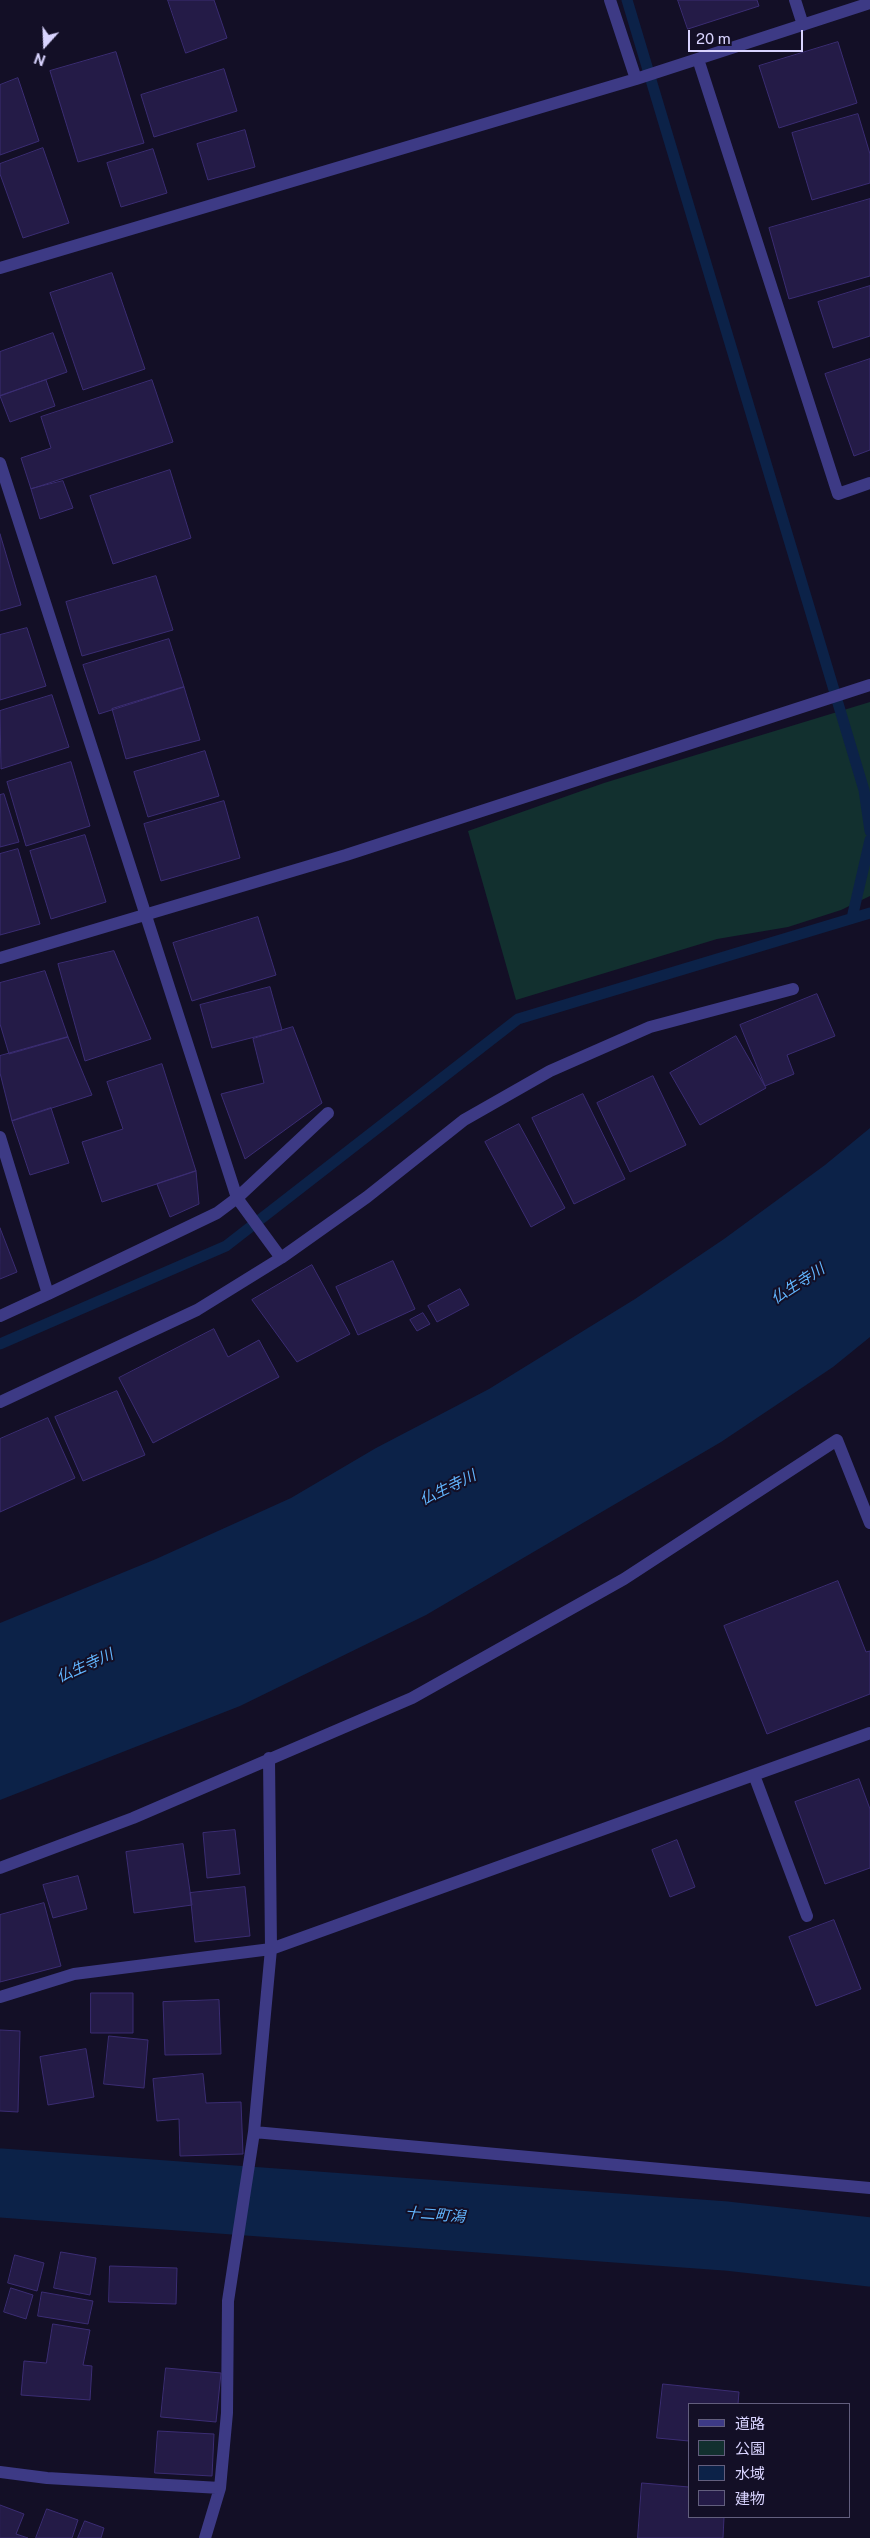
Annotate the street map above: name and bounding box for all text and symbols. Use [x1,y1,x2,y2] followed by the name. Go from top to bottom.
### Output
[20,20,70,70] north arrow
[690,20,805,52] scale bar
[696,30,731,47] text: 20 m
[32,50,48,68] text: N
[768,1260,828,1308] water label: 仏生寺川
[417,1467,479,1509] water label: 仏生寺川
[54,1646,116,1686] water label: 仏生寺川
[404,2204,466,2226] water label: 十二町潟
[688,2403,850,2518] legend
[735,2415,765,2432] text: 道路
[735,2440,765,2457] text: 公園
[735,2465,765,2482] text: 水域
[735,2490,765,2507] text: 建物

